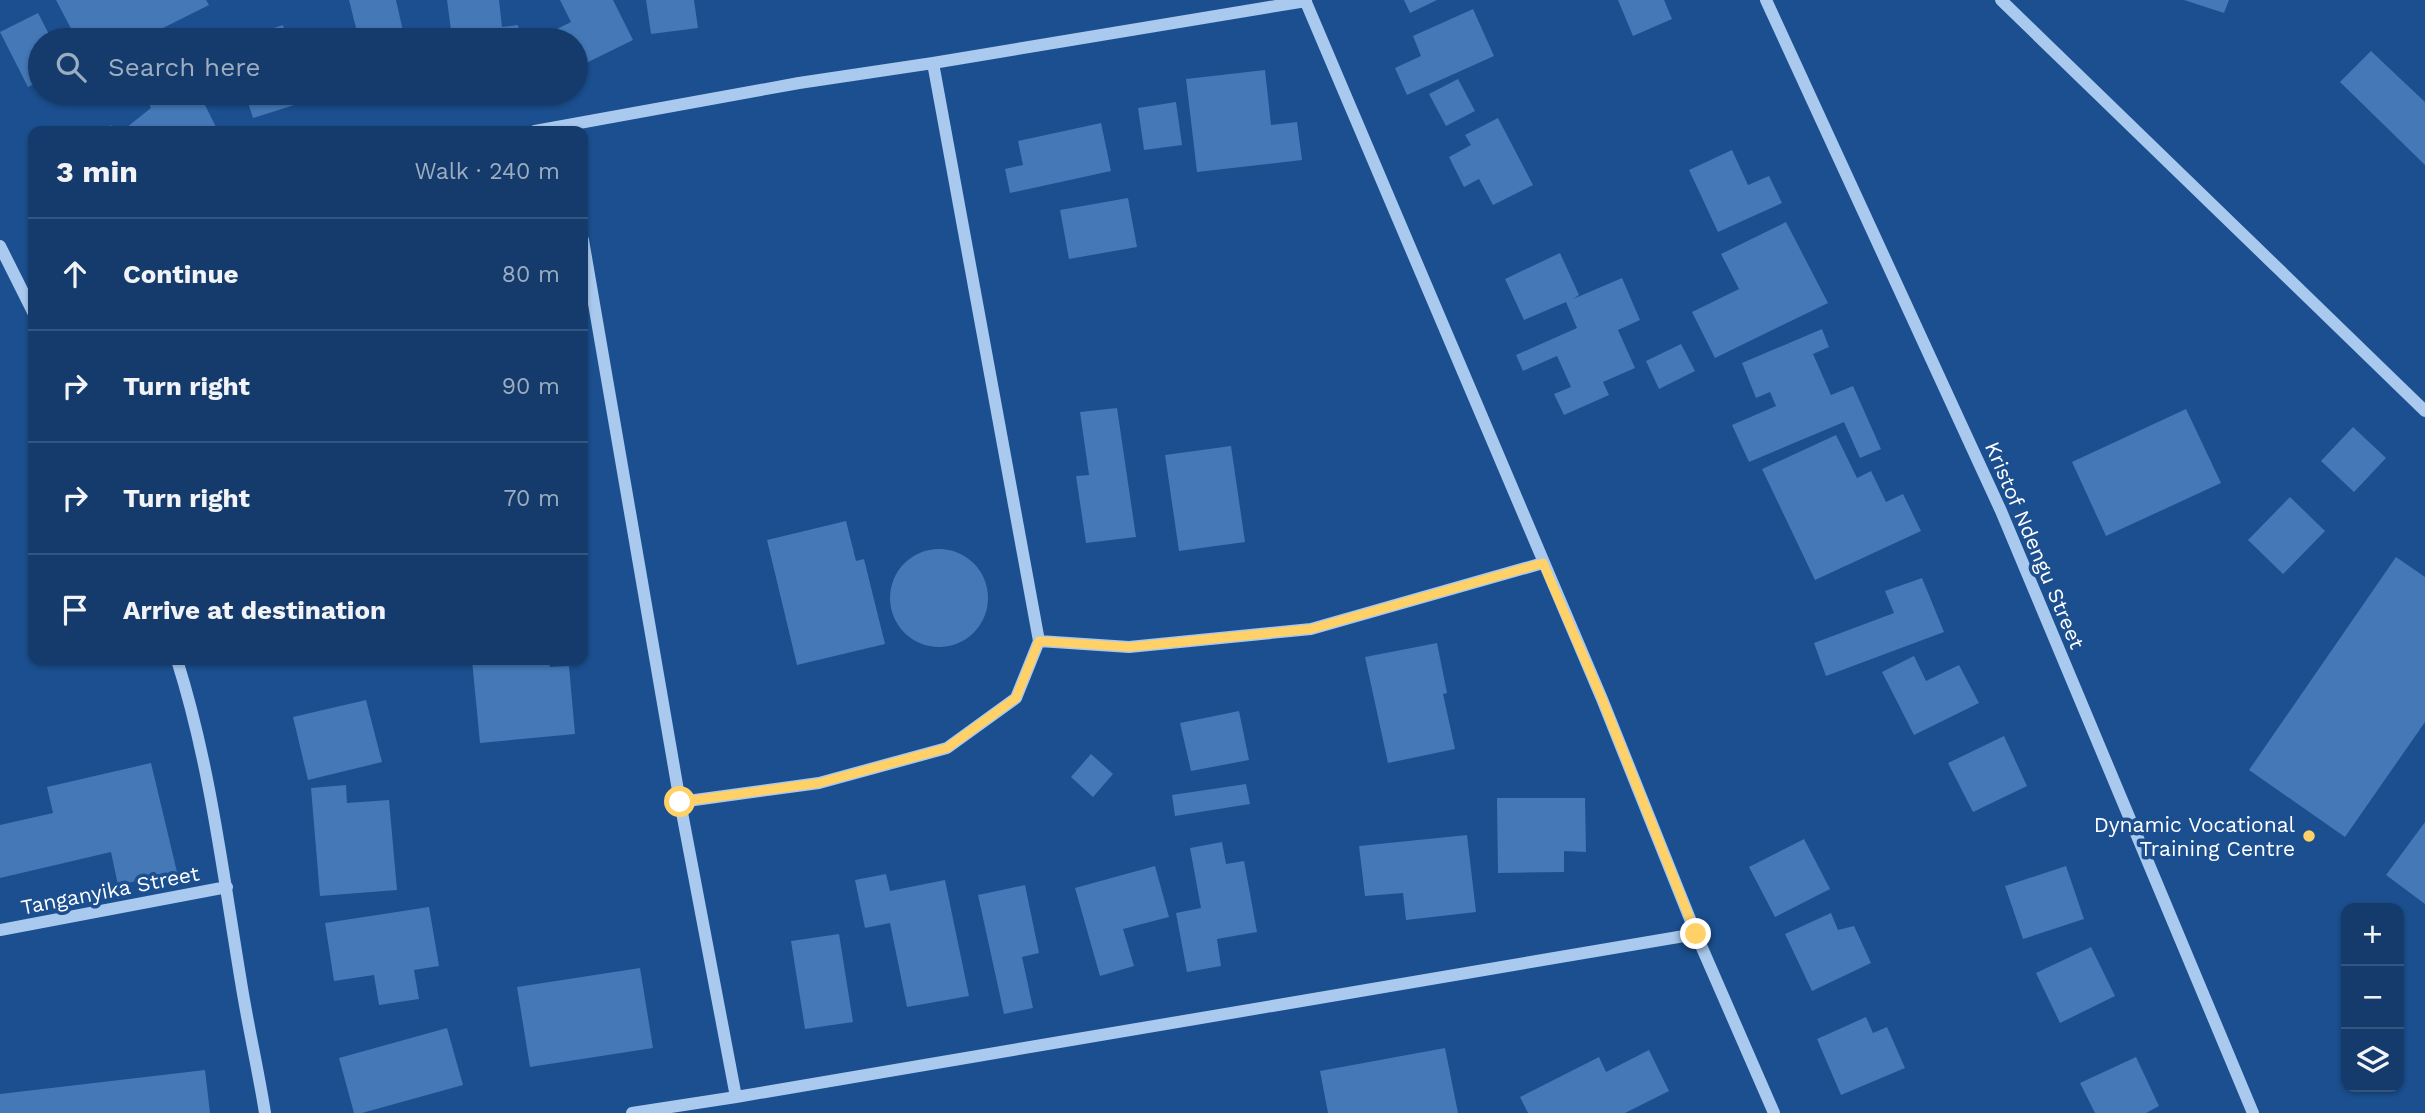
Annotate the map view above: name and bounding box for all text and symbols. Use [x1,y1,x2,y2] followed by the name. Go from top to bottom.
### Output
[28,28,588,105] search box
[52,48,90,86] icon: search
[108,52,260,82] text: Search here
[56,154,138,189] text: 3 min
[415,158,560,185] text: Walk · 240 m
[56,255,94,293] icon: ahead
[123,259,239,289] text: Continue
[502,261,560,288] text: 80 m
[56,367,94,405] icon: right
[123,371,250,401] text: Turn right
[502,373,560,400] text: 90 m
[1980,438,2090,653] street label: Kristof Ndengu Street
[56,479,94,517] icon: right
[123,483,250,513] text: Turn right
[503,485,560,512] text: 70 m
[56,591,94,629] icon: arrive
[123,595,386,625] text: Arrive at destination
[664,786,695,817] route start
[2094,812,2296,861] place label: Dynamic Vocational Training Centre
[2301,828,2317,844] marker: Dynamic Vocational Training Centre
[19,860,201,920] street label: Tanganyika Street
[2341,903,2404,1092] map controls
[2341,903,2404,966] button: +
[1680,918,1711,949] route end
[2341,966,2404,1029] button: −
[2341,1029,2404,1092] button: layers

